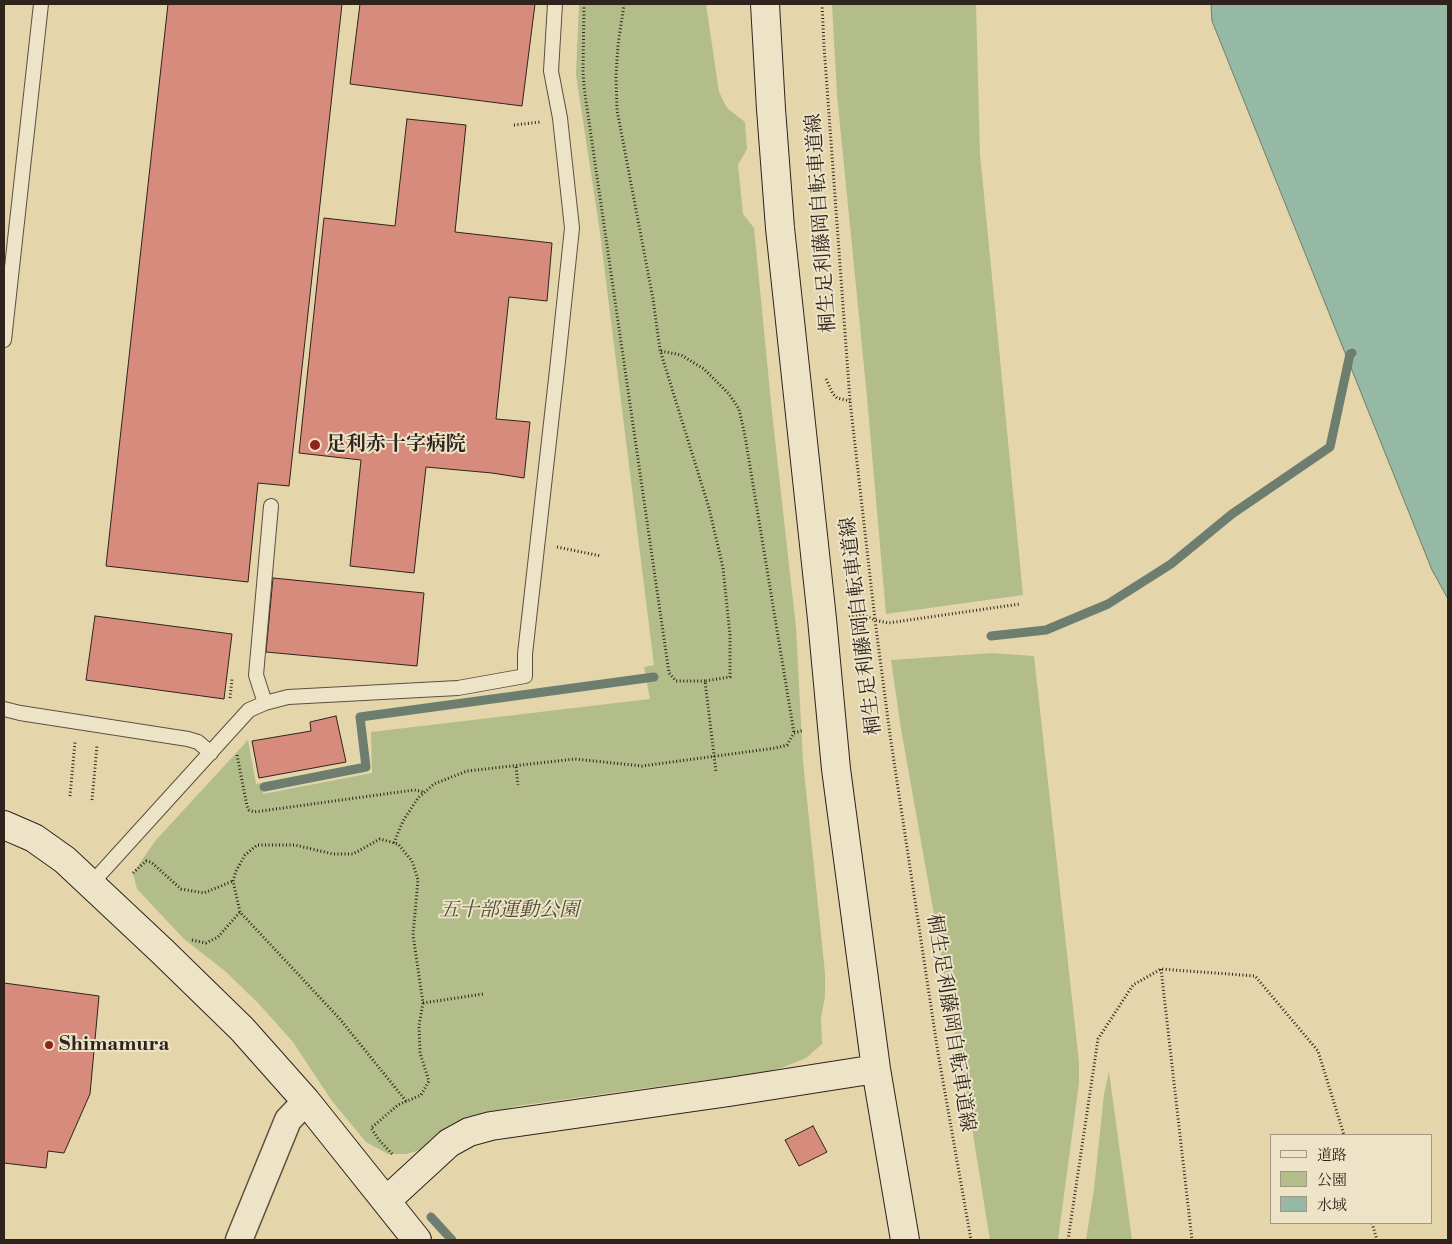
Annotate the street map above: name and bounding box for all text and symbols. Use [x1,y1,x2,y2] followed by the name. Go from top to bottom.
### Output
[802,112,842,334] street label: 桐生足利藤岡自転車道線
[326,433,466,457] place label: 足利赤十字病院
[308,438,322,452] marker: 足利赤十字病院
[837,515,887,737] street label: 桐生足利藤岡自転車道線
[439,899,579,923] park label: 五十部運動公園
[921,912,979,1134] street label: 桐生足利藤岡自転車道線
[59,1033,169,1057] place label: Shimamura
[43,1039,55,1051] marker: Shimamura
[1270,1134,1432,1224] legend
[1317,1146,1347,1165] text: 道路
[1317,1171,1347,1190] text: 公園
[1317,1196,1347,1215] text: 水域

